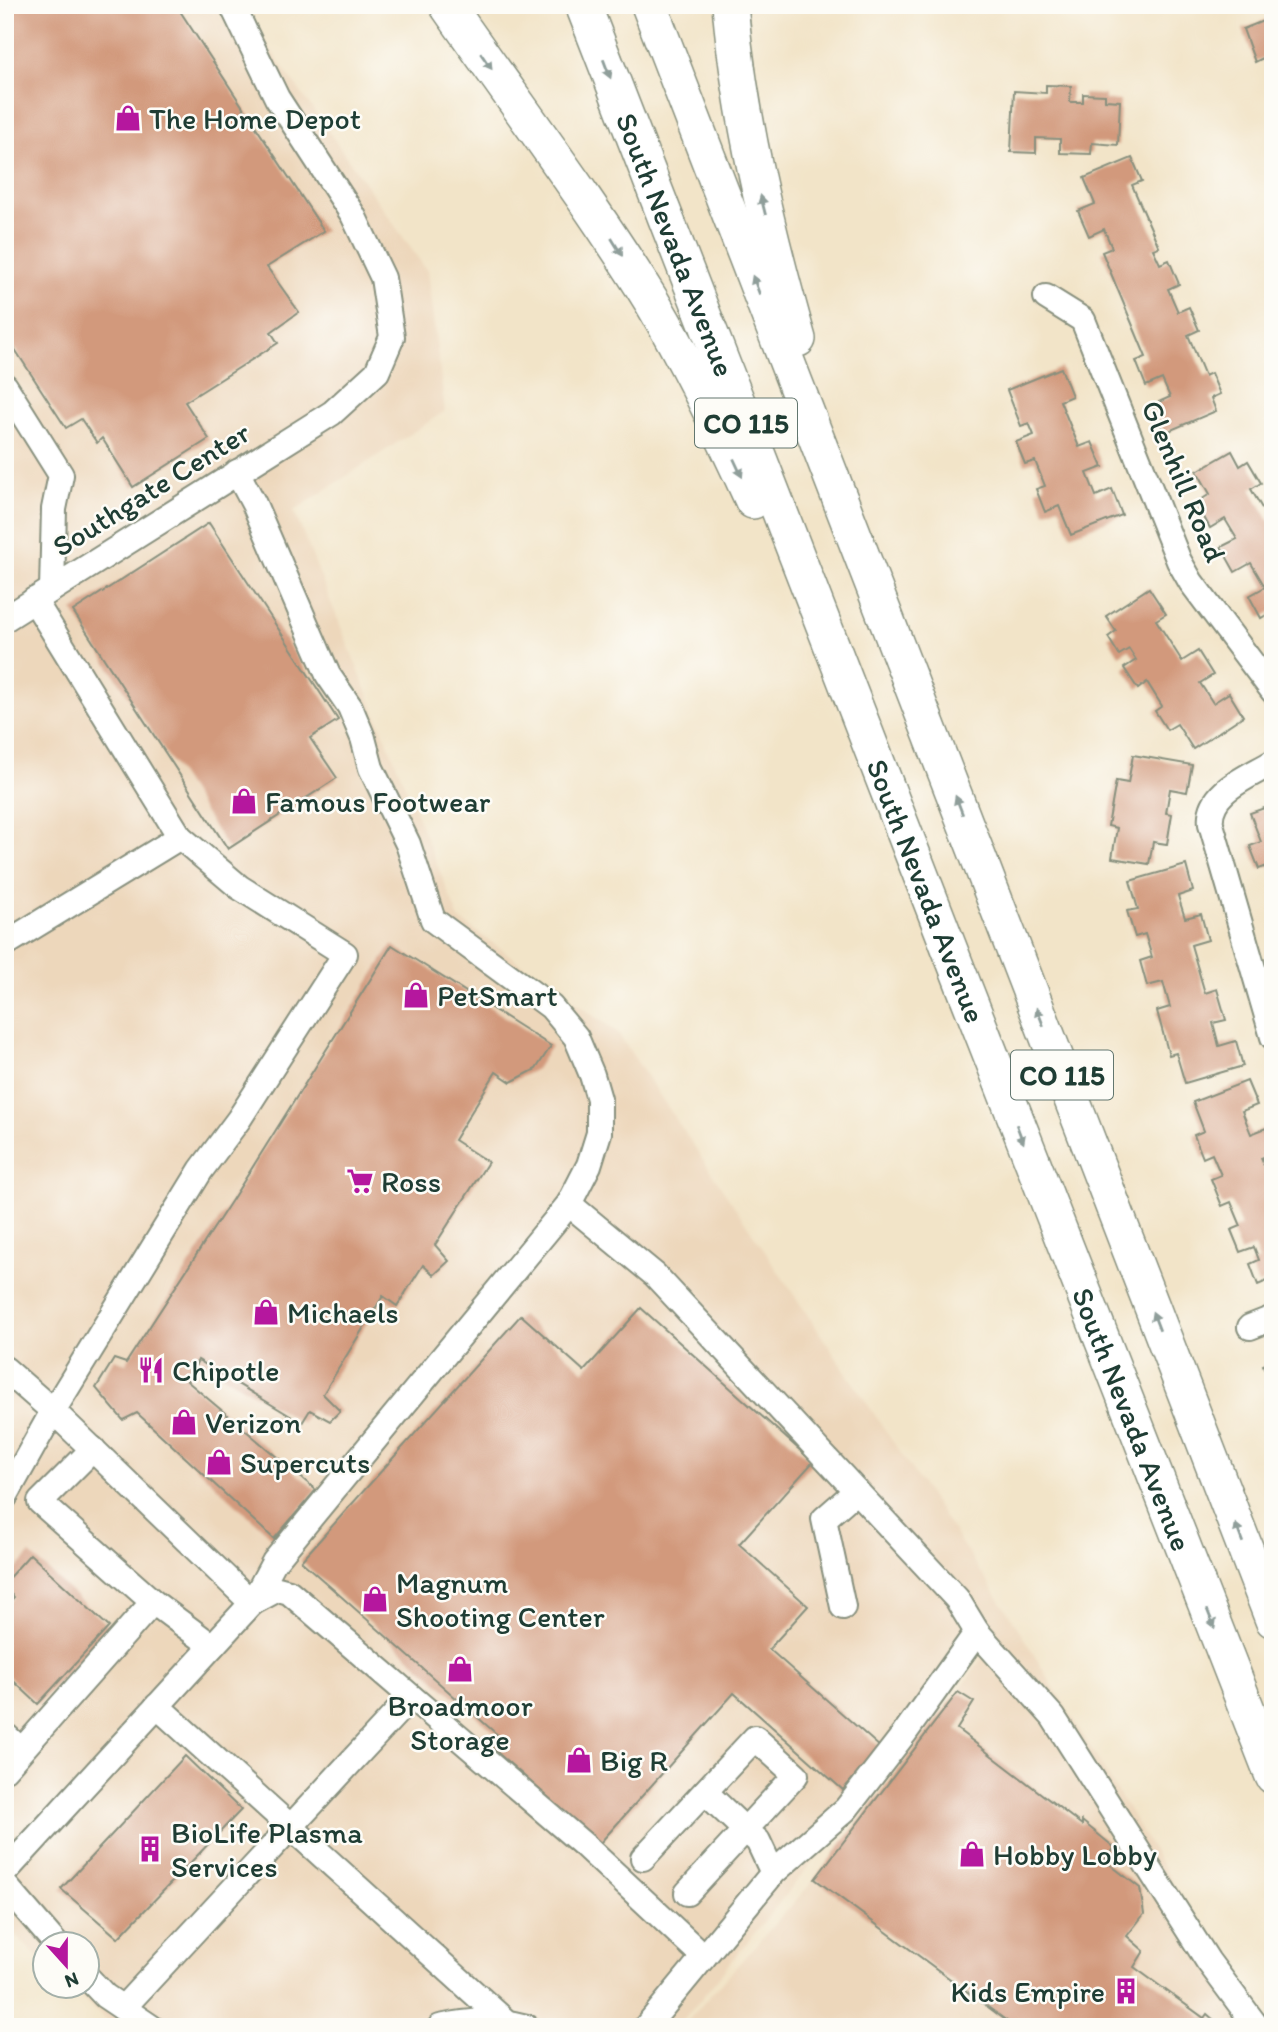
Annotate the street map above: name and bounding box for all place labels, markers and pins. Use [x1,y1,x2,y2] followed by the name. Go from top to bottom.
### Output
[149,100,361,137] place label: The Home Depot
[113,103,143,133] shop icon: The Home Depot
[265,783,491,820] place label: Famous Footwear
[229,786,259,816] shop icon: Famous Footwear
[437,977,558,1014] place label: PetSmart
[401,980,431,1010] shop icon: PetSmart
[381,1163,441,1200] place label: Ross
[345,1166,375,1196] supermarket icon: Ross
[287,1294,399,1331] place label: Michaels
[251,1297,281,1327] shop icon: Michaels
[172,1352,279,1389] place label: Chipotle
[136,1355,166,1385] restaurant icon: Chipotle
[205,1404,301,1441] place label: Verizon
[169,1407,199,1437] shop icon: Verizon
[240,1444,370,1481] place label: Supercuts
[204,1447,234,1477] shop icon: Supercuts
[396,1564,605,1635] place label: Magnum Shooting Center
[360,1584,390,1614] shop icon: Magnum Shooting Center
[445,1654,475,1684] shop icon: Broadmoor Storage
[387,1687,533,1758] place label: Broadmoor Storage
[600,1742,668,1779] place label: Big R
[564,1745,594,1775] shop icon: Big R
[171,1814,363,1885] place label: BioLife Plasma Services
[135,1834,165,1864] building icon: BioLife Plasma Services
[993,1836,1157,1873] place label: Hobby Lobby
[957,1839,987,1869] shop icon: Hobby Lobby
[951,1973,1105,2010] place label: Kids Empire
[1111,1976,1141,2006] building icon: Kids Empire

